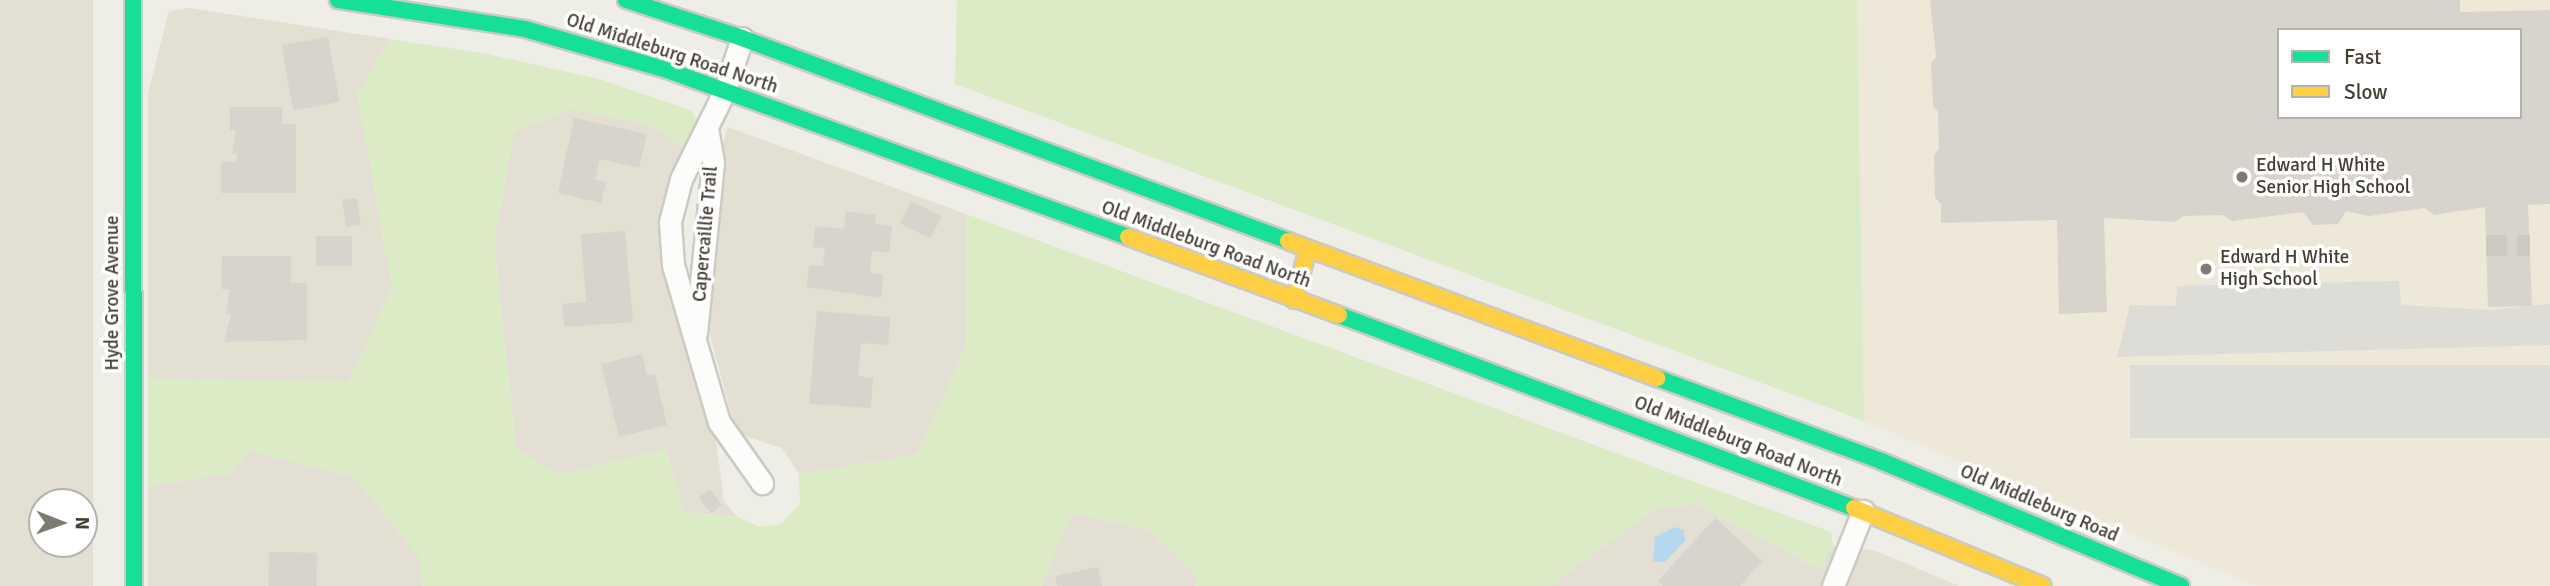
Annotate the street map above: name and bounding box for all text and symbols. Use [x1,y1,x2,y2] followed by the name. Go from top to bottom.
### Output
[563,9,781,99] street label: Old Middleburg Road North
[2277,28,2522,119] legend
[2344,44,2381,70] text: Fast
[2344,79,2388,105] text: Slow
[2256,155,2410,199] place label: Edward H White Senior High School
[689,165,723,303] street label: Capercaillie Trail
[2234,169,2250,185] marker: Edward H White Senior High School
[1098,196,1314,294] street label: Old Middleburg Road North
[102,215,124,371] street label: Hyde Grove Avenue
[2220,247,2349,291] place label: Edward H White High School
[2198,261,2214,277] marker: Edward H White High School
[1631,392,1845,492] street label: Old Middleburg Road North
[1956,460,2122,548] street label: Old Middleburg Road
[28,488,98,558] north arrow
[70,517,94,530] text: N

